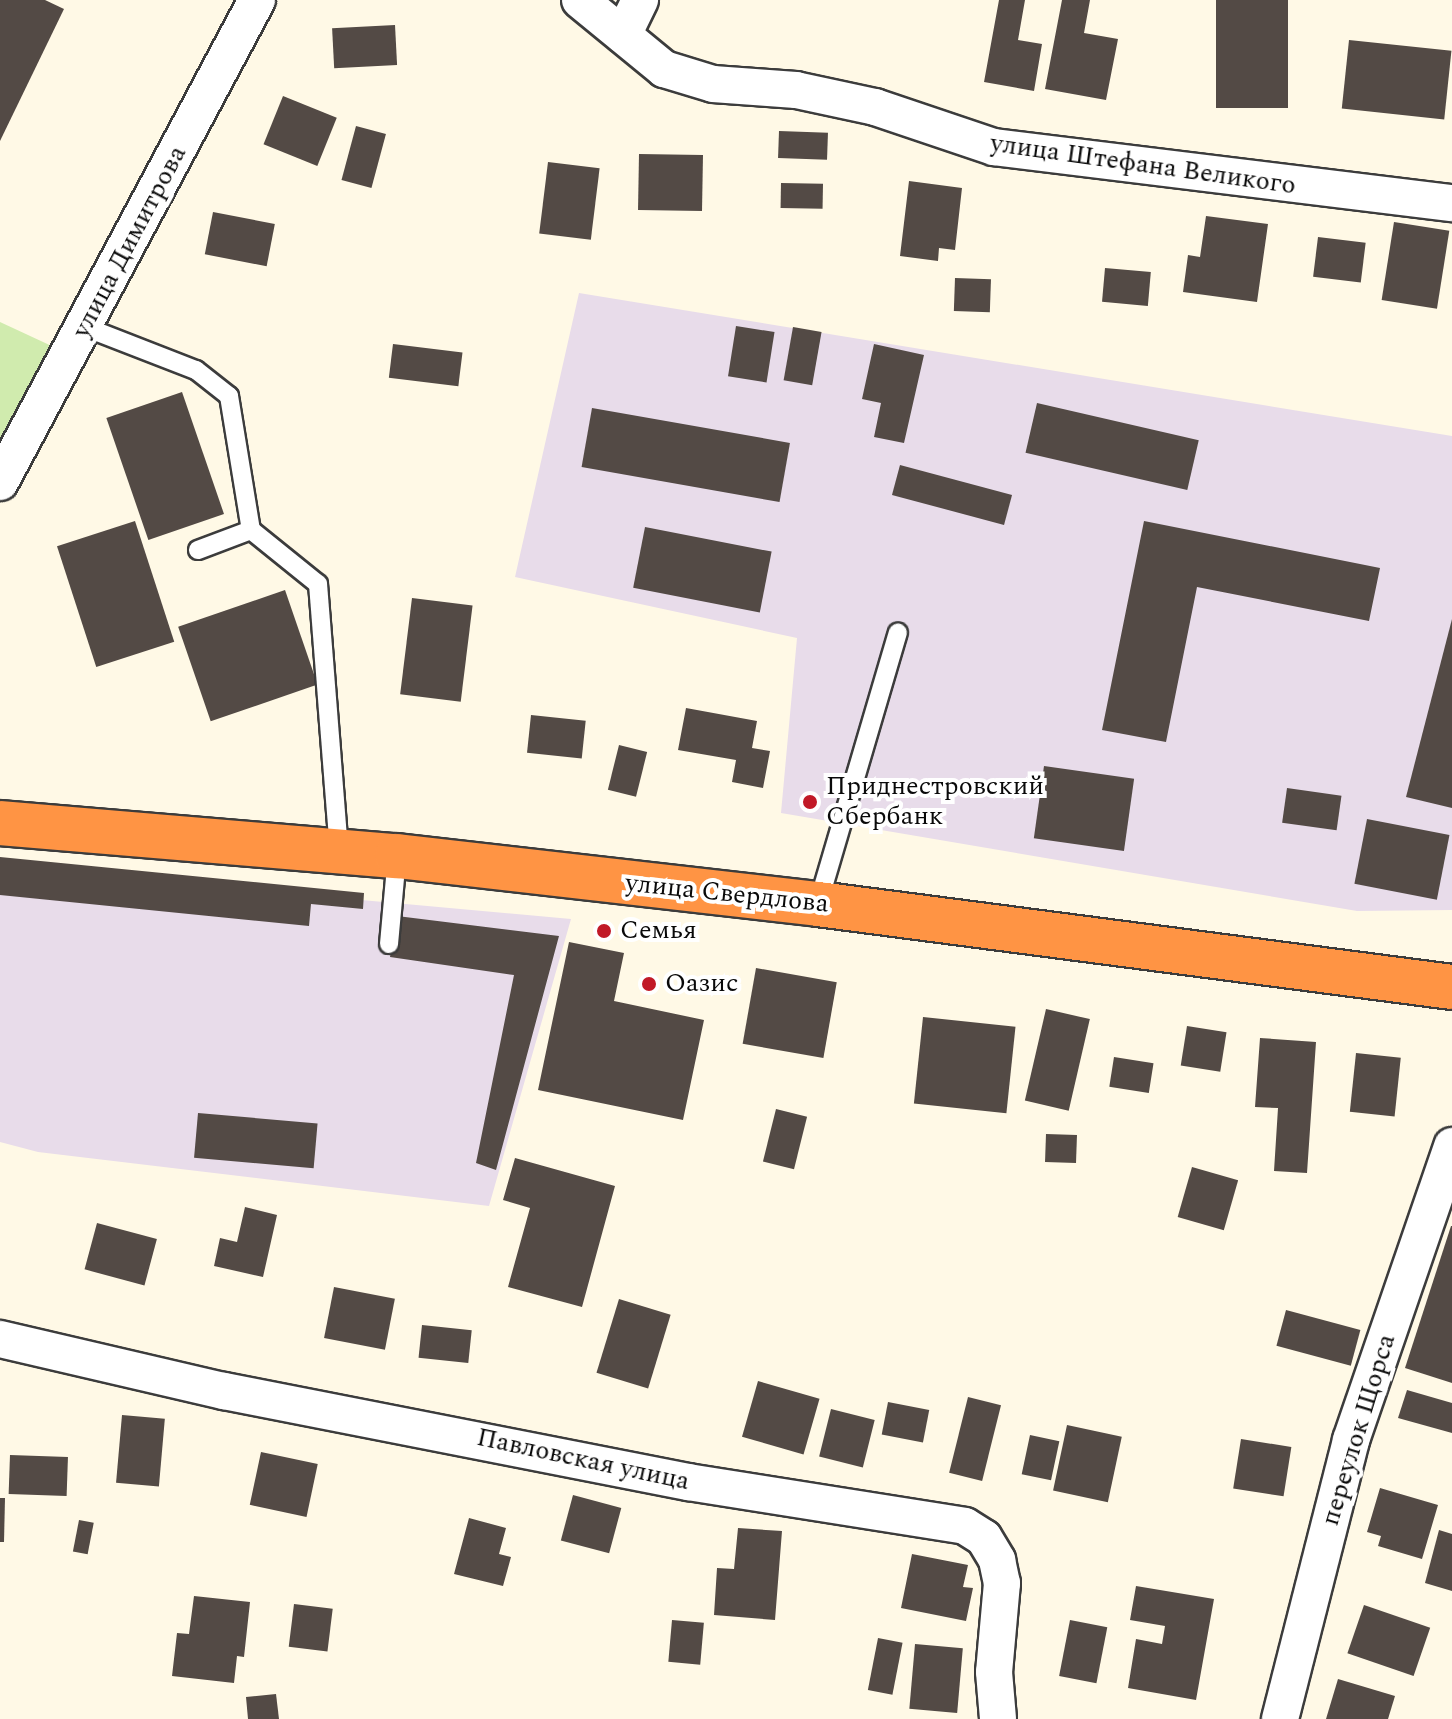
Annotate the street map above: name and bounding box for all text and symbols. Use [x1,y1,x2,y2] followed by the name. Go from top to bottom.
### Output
[988,128,1298,202] street label: улица Штефана Великого
[66,141,194,343] street label: улица Димитрова
[826,771,1044,832] place label: Приднестровский Сбербанк
[801,793,819,811] marker: Приднестровский Сбербанк
[624,868,830,920] street label: улица Свердлова
[620,915,697,947] place label: Семья
[595,922,613,940] marker: Семья
[665,968,738,1000] place label: Оазис
[640,975,658,993] marker: Оазис
[1315,1331,1403,1529] street label: переулок Щорса
[474,1422,692,1498] street label: Павловская улица

